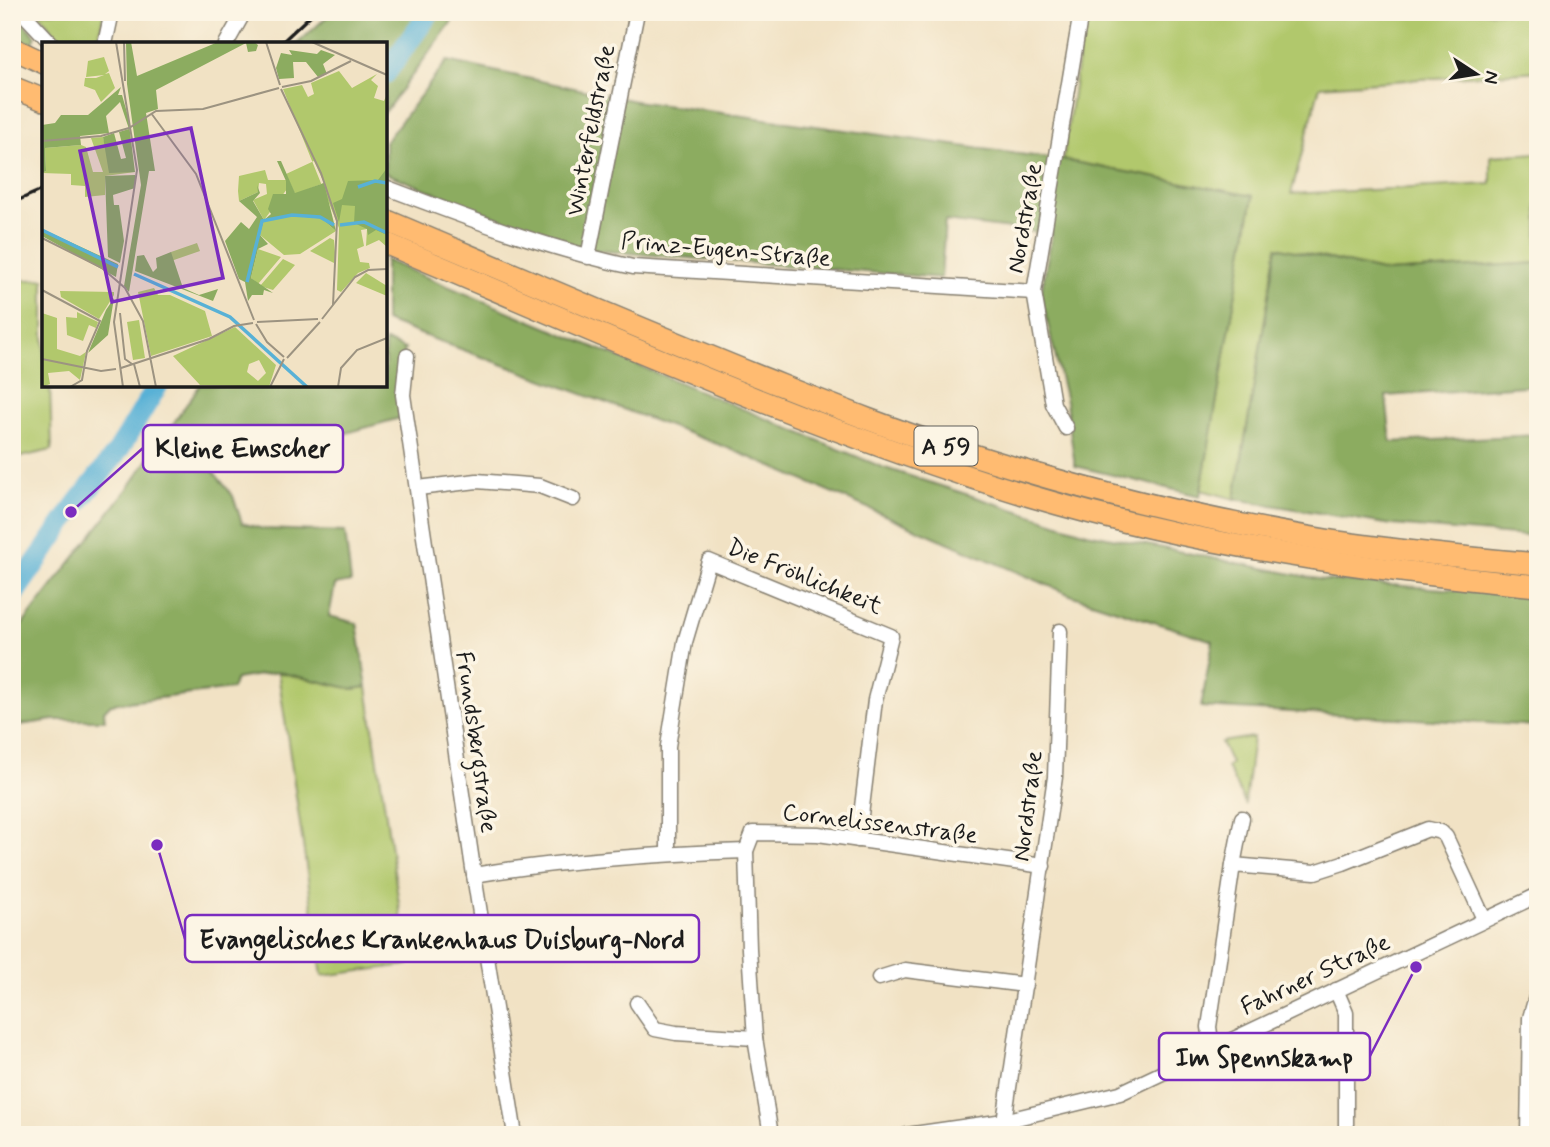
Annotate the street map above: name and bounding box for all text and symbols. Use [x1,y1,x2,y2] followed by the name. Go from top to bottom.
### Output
[1442,38,1512,108] north arrow
[42,42,387,387] inset map
[560,42,623,219] street label: Winterfeldstraße
[1478,68,1505,86] text: N
[1001,160,1050,276] street label: Nordstraße
[620,226,832,275] street label: Prinz-Eugen-Straße
[143,425,343,472] callout: Kleine Emscher
[914,426,978,466] road number: A 59
[155,433,331,467] text: Kleine Emscher
[722,532,887,623] street label: Die Fröhlichkeit
[444,649,504,836] street label: Frundsbergstraße
[1006,749,1051,863] street label: Nordstraße
[781,797,979,852] street label: Cornelissenstraße
[185,915,699,962] callout: Evangelisches Krankenhaus Duisburg-Nord
[199,924,685,961] text: Evangelisches Krankenhaus Duisburg-Nord
[1236,927,1395,1023] street label: Fahrner Straße
[1159,1033,1370,1080] callout: Im Spennskamp
[1175,1042,1353,1076] text: Im Spennskamp

